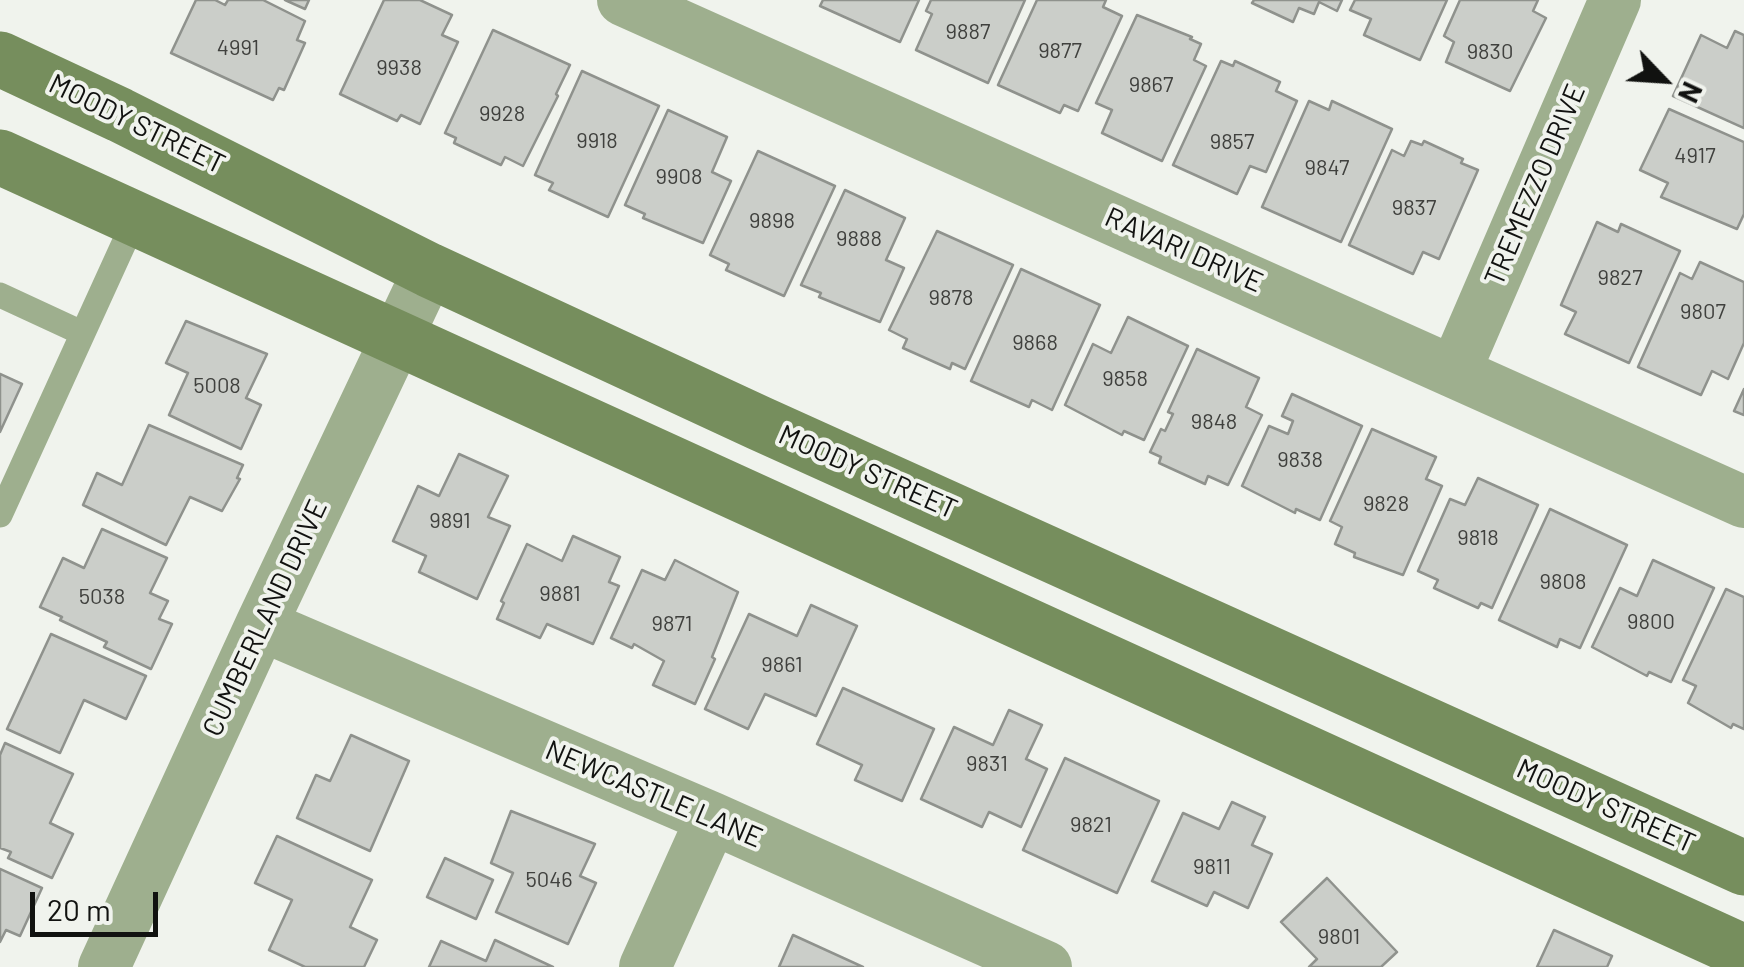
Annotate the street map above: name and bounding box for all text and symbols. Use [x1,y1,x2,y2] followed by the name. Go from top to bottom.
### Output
[946,19,990,45] house number: 9887
[1614,30,1714,130] north arrow
[217,35,259,61] house number: 4991
[1038,38,1082,64] house number: 9877
[1467,39,1513,65] house number: 9830
[376,55,422,81] house number: 9938
[43,67,231,181] street label: MOODY STREET
[1129,72,1173,98] house number: 9867
[1672,77,1711,108] text: N
[1477,79,1593,291] street label: TREMEZZO DRIVE
[479,101,525,127] house number: 9928
[576,128,618,154] house number: 9918
[1210,129,1254,155] house number: 9857
[1674,143,1716,169] house number: 4917
[1305,155,1349,181] house number: 9847
[656,164,702,190] house number: 9908
[1392,195,1436,221] house number: 9837
[1100,200,1268,300] street label: RAVARI DRIVE
[749,208,795,234] house number: 9898
[836,226,882,252] house number: 9888
[1597,265,1643,291] house number: 9827
[929,285,973,311] house number: 9878
[1680,299,1726,325] house number: 9807
[1012,330,1058,356] house number: 9868
[1102,366,1148,392] house number: 9858
[193,373,241,399] house number: 5008
[1191,409,1237,435] house number: 9848
[774,418,962,526] street label: MOODY STREET
[1277,447,1323,473] house number: 9838
[1363,491,1409,517] house number: 9828
[195,494,335,742] street label: CUMBERLAND DRIVE
[429,508,471,534] house number: 9891
[1457,525,1499,551] house number: 9818
[1540,569,1586,595] house number: 9808
[539,581,581,607] house number: 9881
[79,584,125,610] house number: 5038
[1627,609,1675,635] house number: 9800
[651,611,693,637] house number: 9871
[761,652,803,678] house number: 9861
[540,733,768,855] street label: NEWCASTLE LANE
[966,751,1008,777] house number: 9831
[1512,752,1700,860] street label: MOODY STREET
[1070,812,1112,838] house number: 9821
[1193,854,1231,880] house number: 9811
[525,867,573,893] house number: 5046
[35,872,162,934] scale bar
[47,891,111,927] text: 20 m
[1318,924,1360,950] house number: 9801

